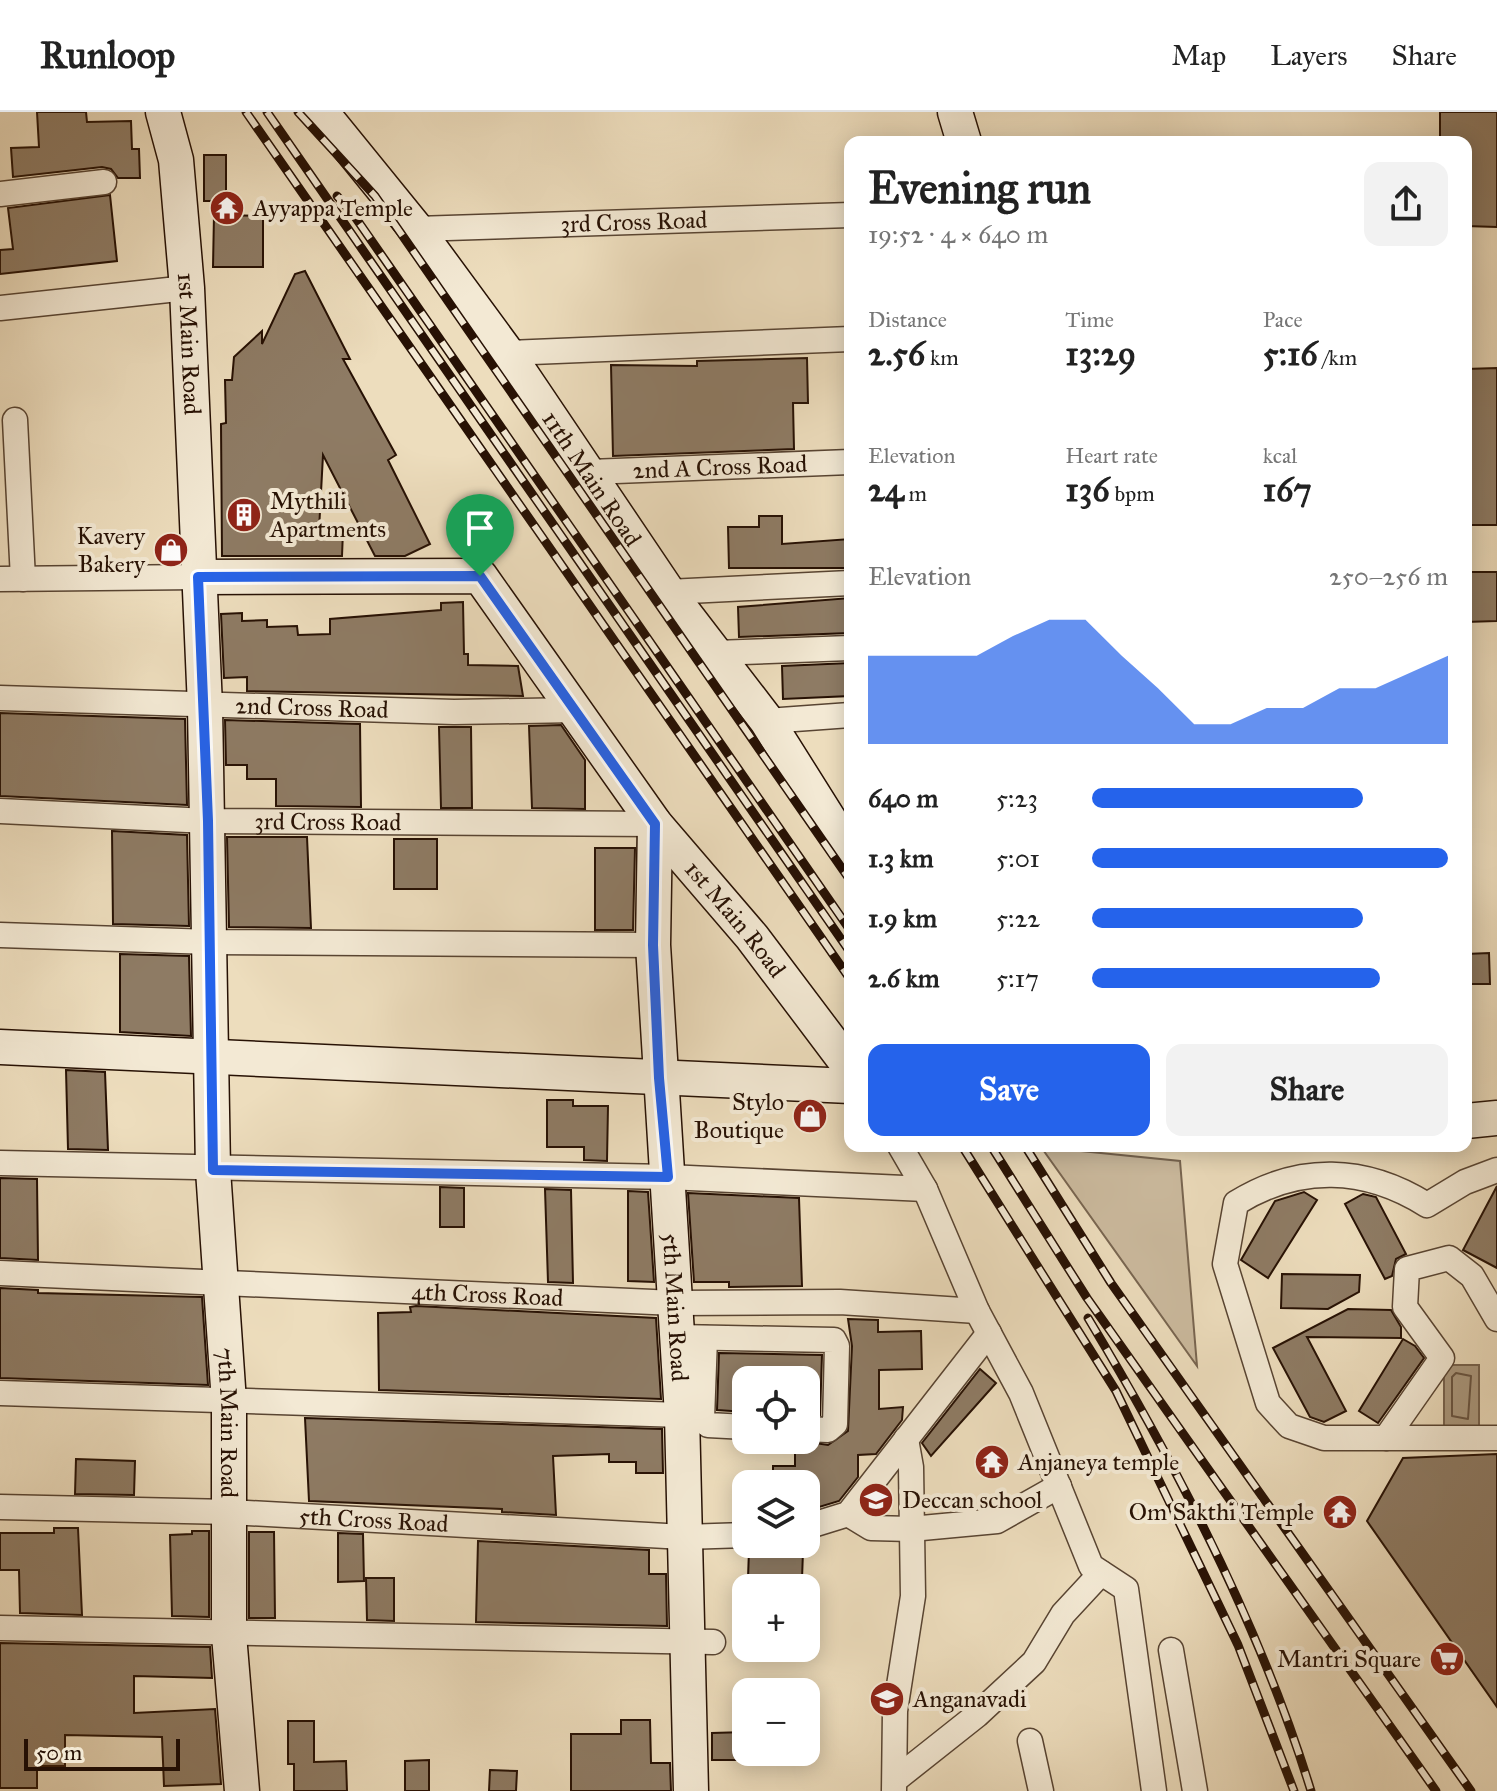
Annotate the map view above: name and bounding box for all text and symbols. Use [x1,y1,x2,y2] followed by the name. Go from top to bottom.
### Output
[40,32,175,78] text: Runloop
[1171,38,1226,73] text: Map
[1270,38,1348,73] text: Layers
[1392,38,1457,73] text: Share
[868,161,1091,215] text: Evening run
[1364,162,1448,246] button: share
[208,189,246,227] temple icon: Ayyappa Temple
[252,193,413,223] place label: Ayyappa Temple
[560,205,708,239] street label: 3rd Cross Road
[868,218,1048,250] text: 19:52 · 4 × 640 m
[171,271,207,416] street label: 1st Main Road
[868,306,947,333] text: Distance
[1065,306,1114,333] text: Time
[1263,306,1303,333] text: Pace
[868,333,925,374] text: 2.56
[1065,333,1136,374] text: 13:29
[1263,333,1318,374] text: 5:16
[925,344,959,371] text: km
[1318,344,1357,371] text: /km
[535,405,648,552] street label: 11th Main Road
[868,442,955,469] text: Elevation
[1065,442,1158,469] text: Heart rate
[1263,442,1297,469] text: kcal
[632,449,808,485] street label: 2nd A Cross Road
[868,469,904,510] text: 24
[1065,469,1110,510] text: 136
[1263,469,1312,510] text: 167
[904,480,927,507] text: m
[1110,480,1155,507] text: bpm
[269,486,386,544] place label: Mythili Apartments
[446,494,514,576] pin
[225,496,263,534] building icon: Mythili Apartments
[458,506,502,550] icon: arrive
[77,521,146,579] place label: Kavery Bakery
[152,531,190,569] shop icon: Kavery Bakery
[868,560,971,592] text: Elevation
[1329,560,1448,592] text: 250–256 m
[235,690,389,725] street label: 2nd Cross Road
[868,782,938,814] text: 640 m
[996,782,1038,814] text: 5:23
[254,806,401,837] street label: 3rd Cross Road
[868,842,934,874] text: 1.3 km
[996,842,1040,874] text: 5:01
[678,855,792,983] street label: 1st Main Road
[868,902,937,934] text: 1.9 km
[996,902,1040,934] text: 5:22
[868,962,940,994] text: 2.6 km
[996,962,1039,994] text: 5:17
[868,1044,1150,1136] button: Save
[1166,1044,1448,1136] button: Share
[694,1087,784,1145] place label: Stylo Boutique
[791,1097,829,1135] shop icon: Stylo Boutique
[656,1232,695,1383] street label: 5th Main Road
[411,1276,564,1313] street label: 4th Cross Road
[210,1347,245,1498] street label: 7th Main Road
[732,1366,820,1766] map controls
[732,1366,820,1454] button: locate
[973,1443,1011,1481] temple icon: Anjaneya temple
[1017,1447,1179,1477] place label: Anjaneya temple
[732,1470,820,1558] button: layers
[857,1481,895,1519] school or university icon: Deccan school
[902,1485,1043,1515] place label: Deccan school
[1321,1493,1359,1531] temple icon: Om Sakthi Temple
[1129,1497,1314,1527] place label: Om Sakthi Temple
[298,1501,449,1539] street label: 5th Cross Road
[732,1574,820,1662] button: +
[1428,1640,1466,1678] supermarket icon: Mantri Square
[1277,1644,1421,1674] place label: Mantri Square
[732,1678,820,1766] button: −
[868,1680,906,1718] school or university icon: Anganavadi
[912,1684,1027,1714] place label: Anganavadi
[24,1735,180,1771] scale bar
[36,1739,82,1766] text: 50 m

